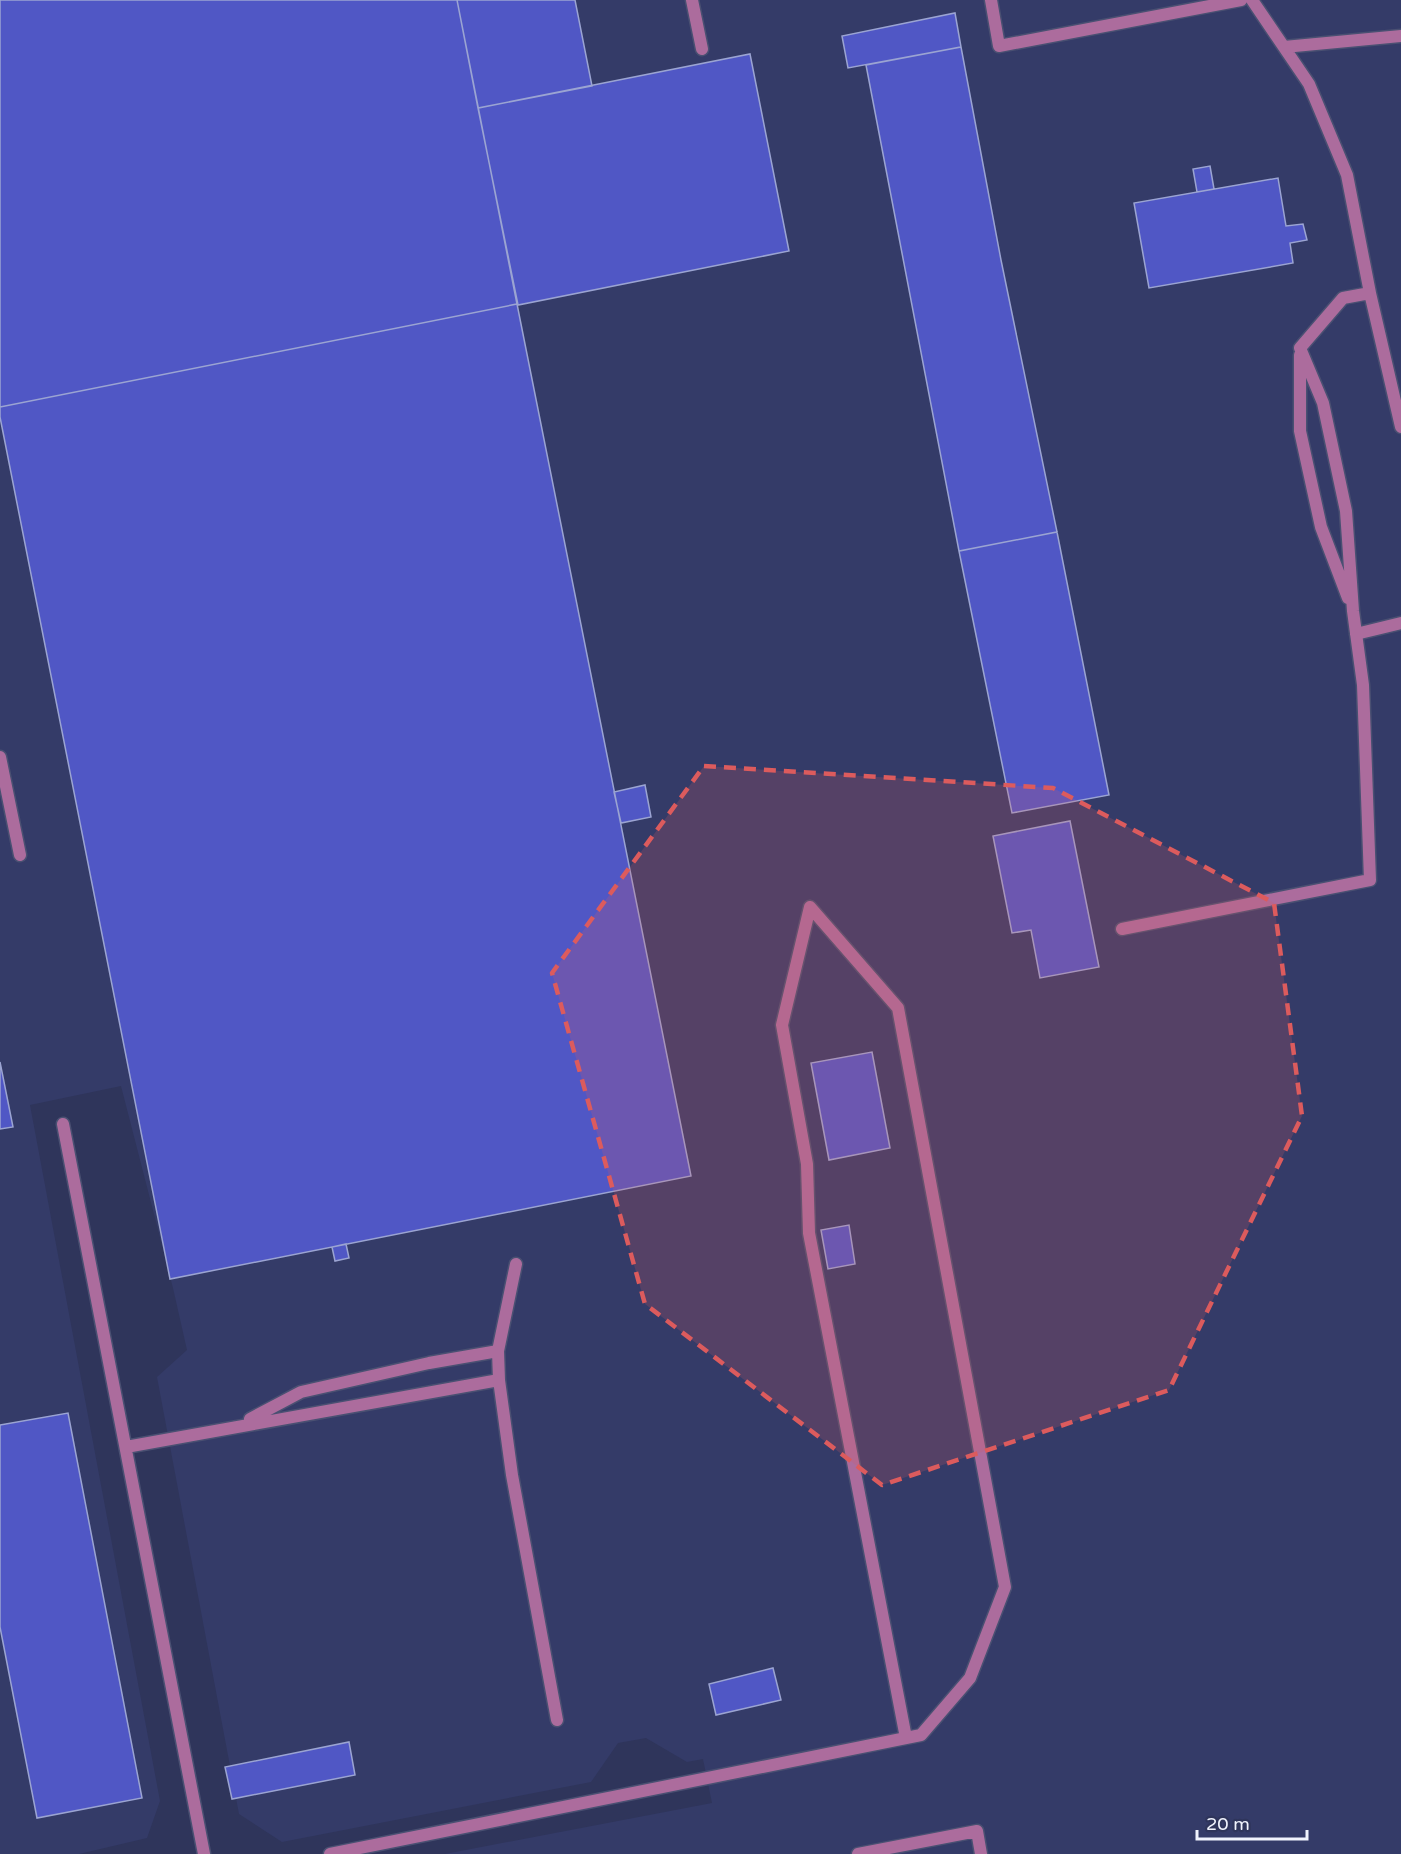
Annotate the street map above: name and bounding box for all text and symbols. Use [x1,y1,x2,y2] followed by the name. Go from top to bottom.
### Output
[1197,1803,1306,1841] scale bar
[1206,1813,1250,1835] text: 20 m

